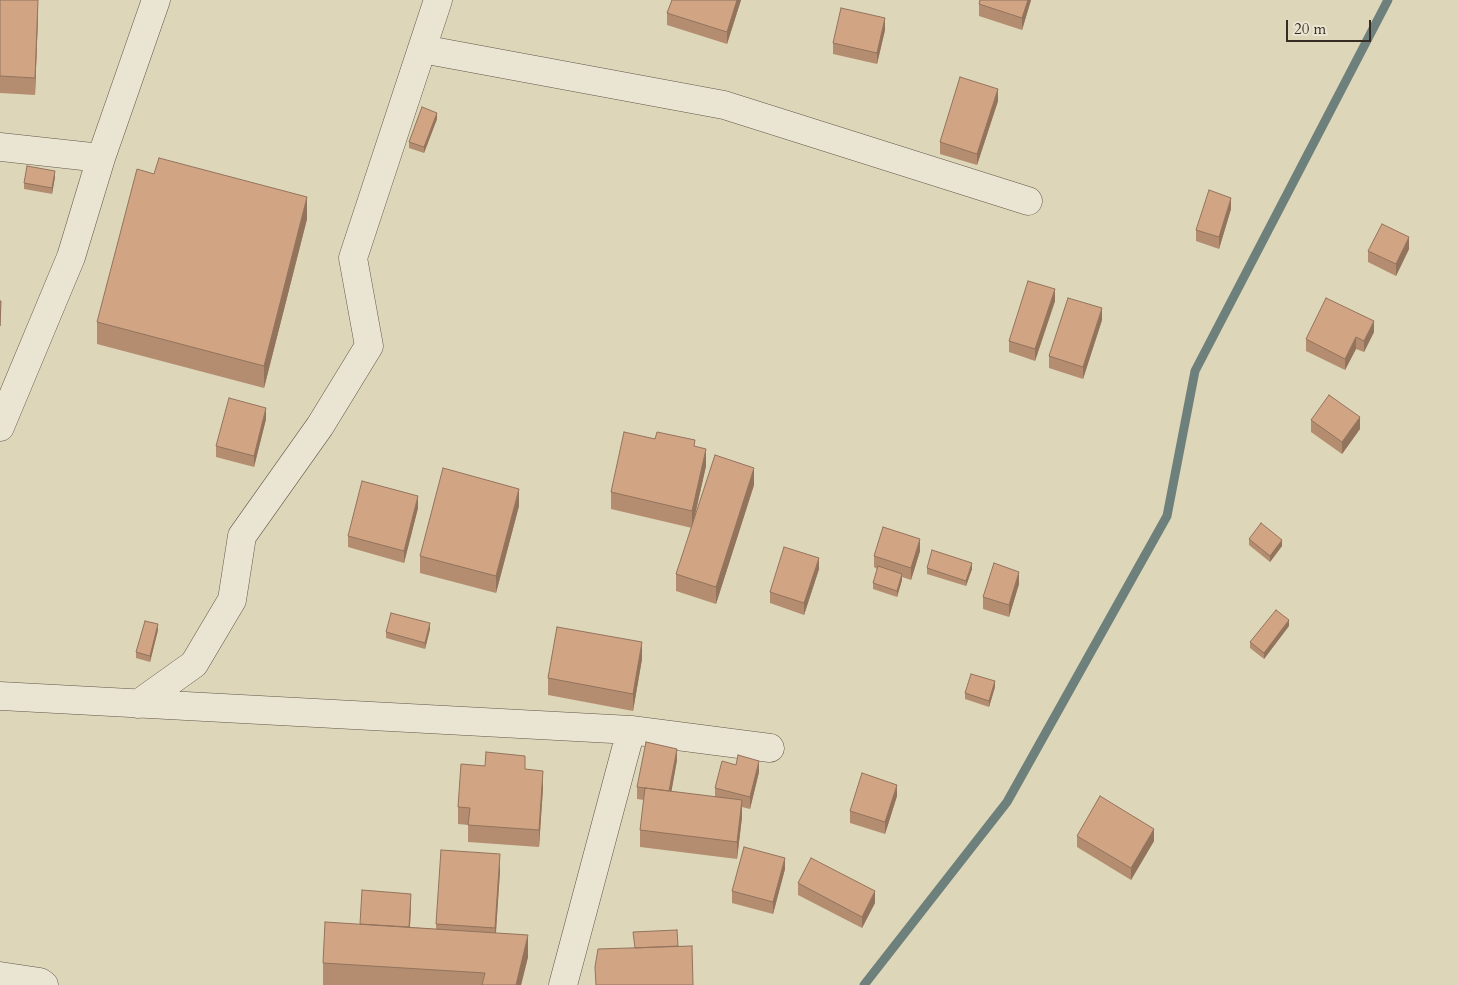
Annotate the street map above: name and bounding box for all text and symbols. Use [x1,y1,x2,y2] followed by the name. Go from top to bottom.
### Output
[1288,10,1373,42] scale bar
[1294,19,1326,39] text: 20 m

